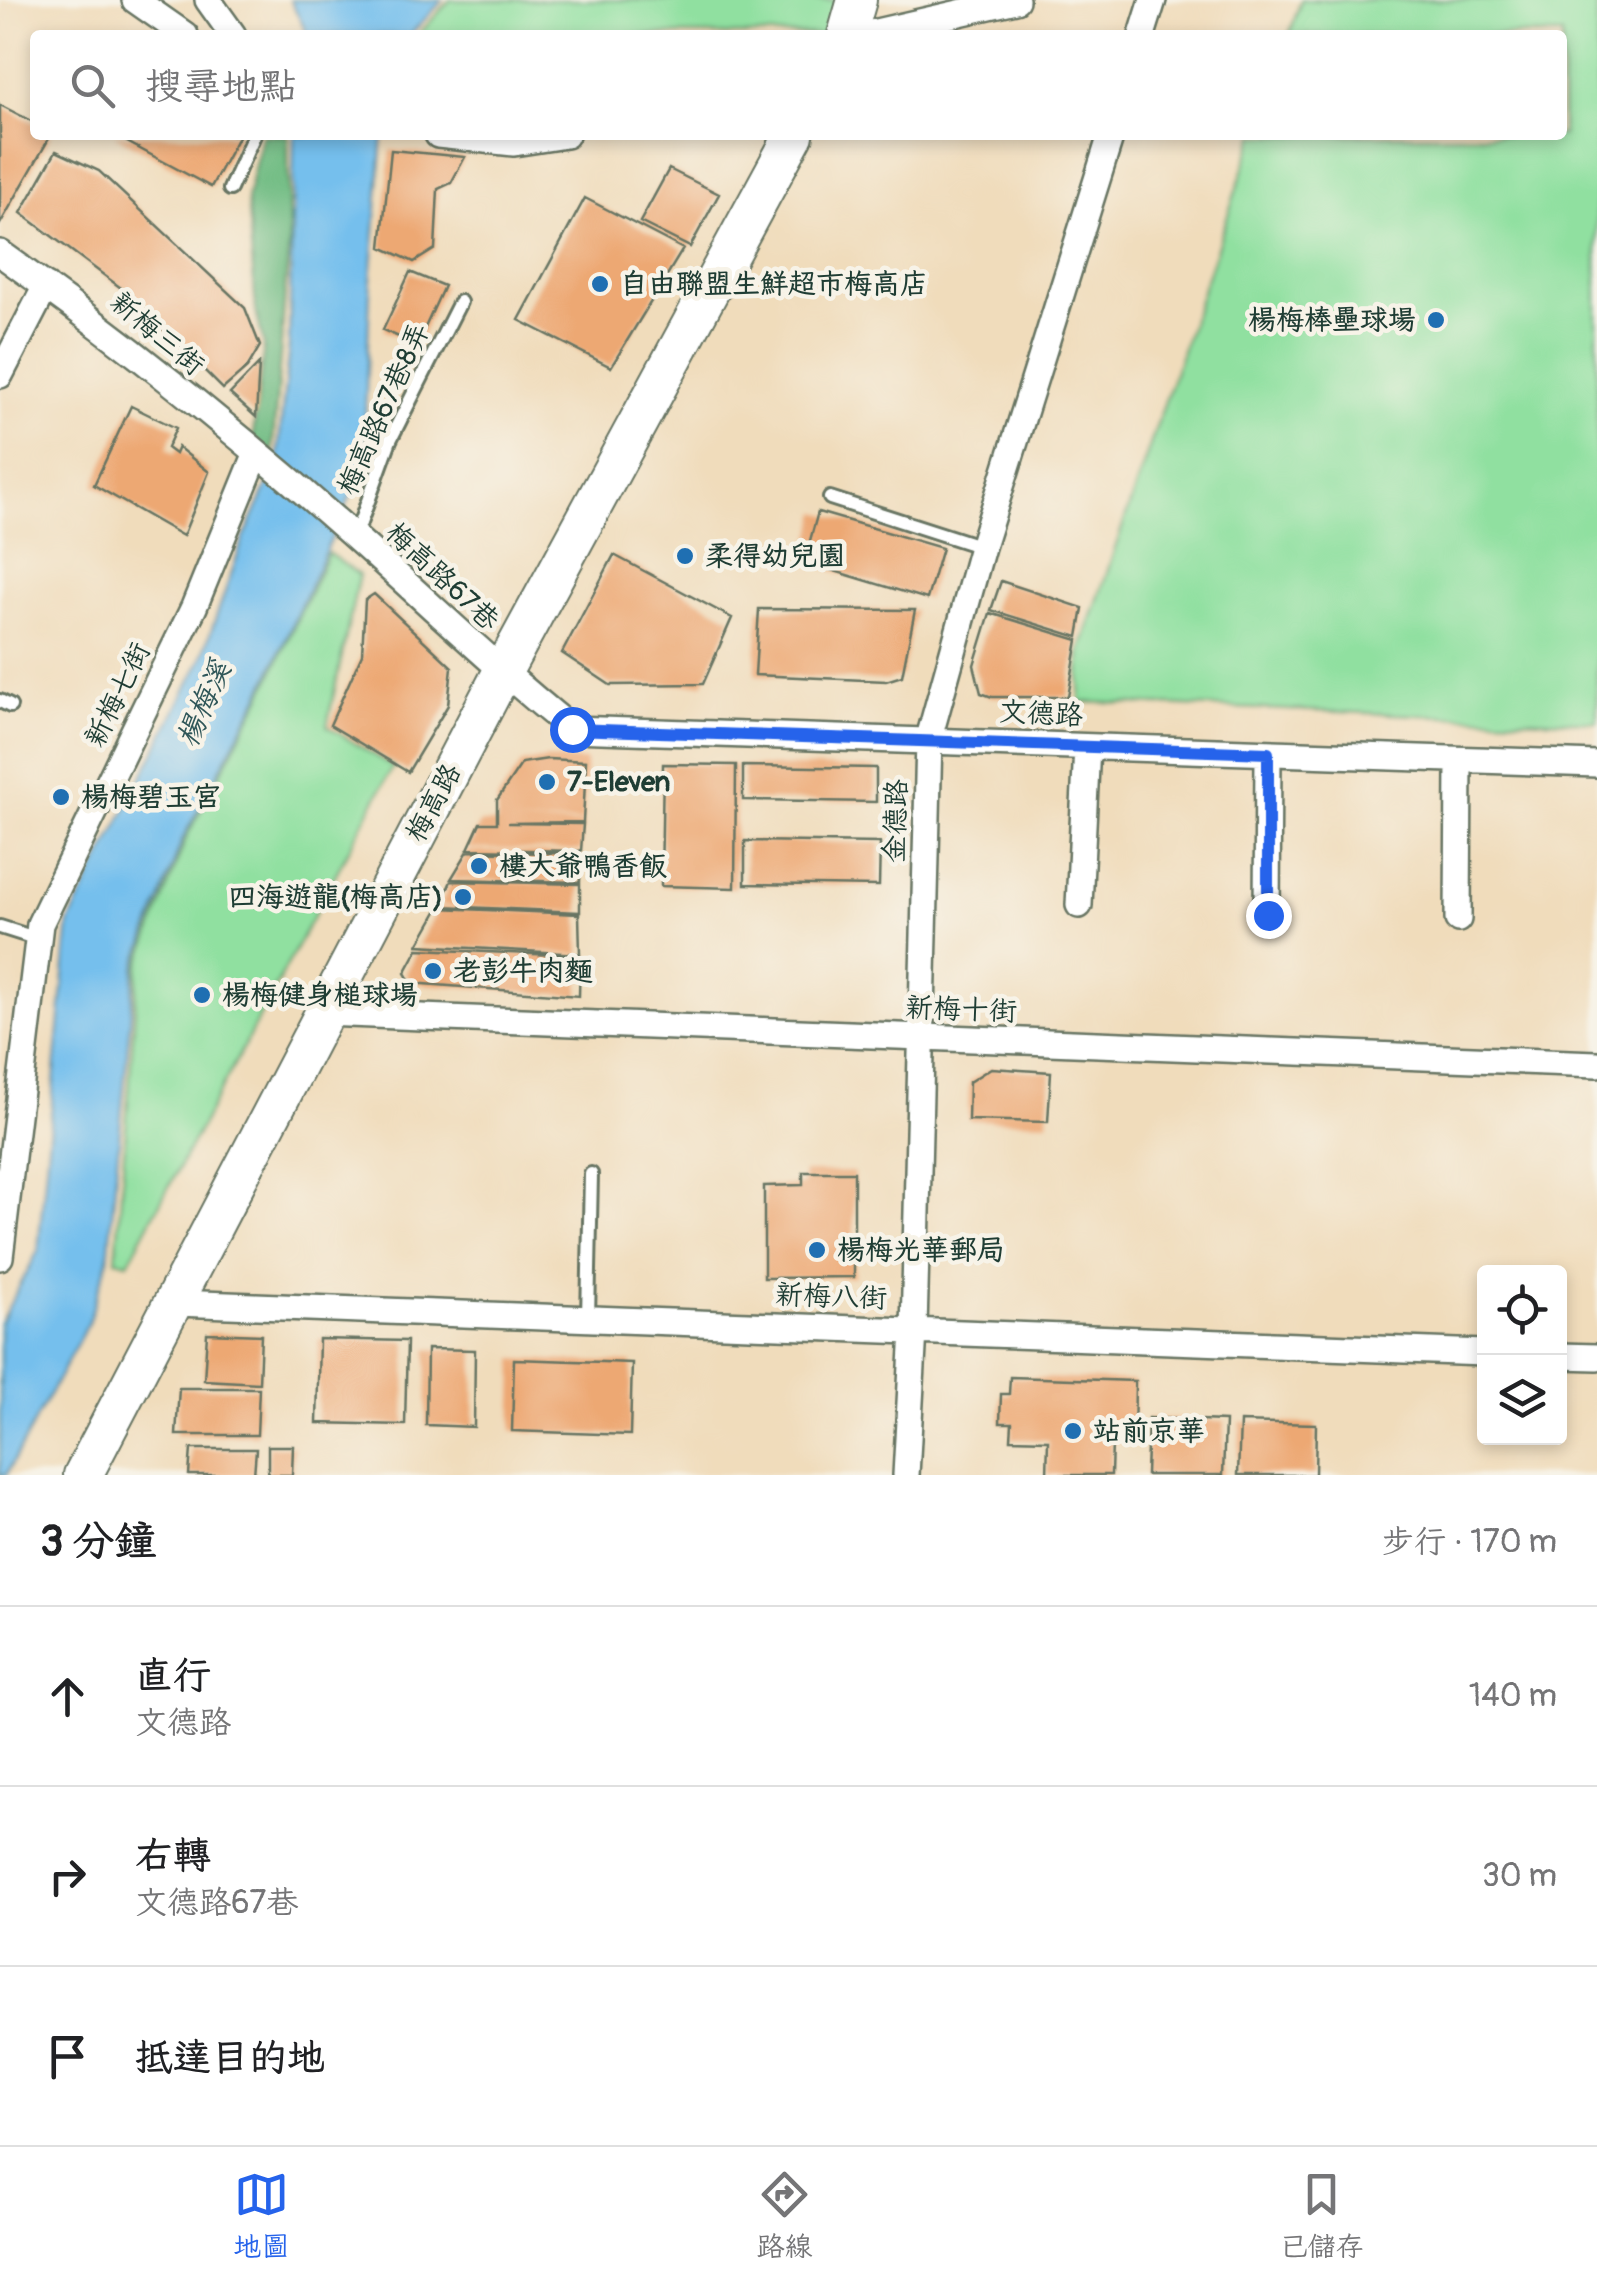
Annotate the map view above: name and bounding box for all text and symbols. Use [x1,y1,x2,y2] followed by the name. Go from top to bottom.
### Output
[30,30,1567,140] search box
[65,58,120,113] icon: search
[145,63,297,111] text: 搜尋地點
[620,267,928,302] place label: 自由聯盟生鮮超市梅高店
[589,273,611,295] marker: 自由聯盟生鮮超市梅高店
[103,285,211,383] street label: 新梅三街
[1248,303,1416,338] place label: 楊梅棒壘球場
[1425,309,1447,331] marker: 楊梅棒壘球場
[330,317,438,501] street label: 梅高路67巷8弄
[378,515,507,639] street label: 梅高路67巷
[705,539,845,574] place label: 柔得幼兒園
[674,545,696,567] marker: 柔得幼兒園
[78,637,158,753] street label: 新梅七街
[169,654,240,753] water label: 楊梅溪
[998,694,1084,734] street label: 文德路
[550,707,596,753] route start
[399,758,469,848] street label: 梅高路
[567,765,671,800] place label: 7-Eleven
[536,771,558,793] marker: 7-Eleven
[877,778,915,864] street label: 金德路
[81,780,221,815] place label: 楊梅碧玉宮
[50,786,72,808] marker: 楊梅碧玉宮
[499,849,667,884] place label: 樓大爺鴨香飯
[468,855,490,877] marker: 樓大爺鴨香飯
[228,880,443,915] place label: 四海遊龍(梅高店)
[452,886,474,908] marker: 四海遊龍(梅高店)
[1246,893,1292,939] route end
[453,954,593,989] place label: 老彭牛肉麵
[422,960,444,982] marker: 老彭牛肉麵
[222,978,418,1013] place label: 楊梅健身槌球場
[191,984,213,1006] marker: 楊梅健身槌球場
[904,991,1018,1029] street label: 新梅十街
[837,1233,1005,1268] place label: 楊梅光華郵局
[806,1239,828,1261] marker: 楊梅光華郵局
[1477,1265,1567,1445] map controls
[1477,1265,1567,1355] button: locate
[774,1278,888,1316] street label: 新梅八街
[1477,1355,1567,1445] button: layers
[1093,1414,1205,1449] place label: 站前京華
[1062,1420,1084,1442] marker: 站前京華
[40,1516,157,1568] text: 3 分鐘
[1382,1522,1557,1562] text: 步行 · 170 m
[135,1652,211,1700] text: 直行
[40,1669,95,1724] icon: ahead
[1469,1676,1557,1716] text: 140 m
[135,1703,231,1743] text: 文德路
[135,1832,211,1880] text: 右轉
[40,1849,95,1904] icon: right
[1482,1856,1557,1896] text: 30 m
[135,1883,298,1923] text: 文德路67巷
[40,2029,95,2084] icon: arrive
[135,2034,325,2082] text: 抵達目的地
[233,2167,290,2265] tab: 地圖
[756,2167,813,2265] tab: 路線
[1279,2167,1364,2265] tab: 已儲存

